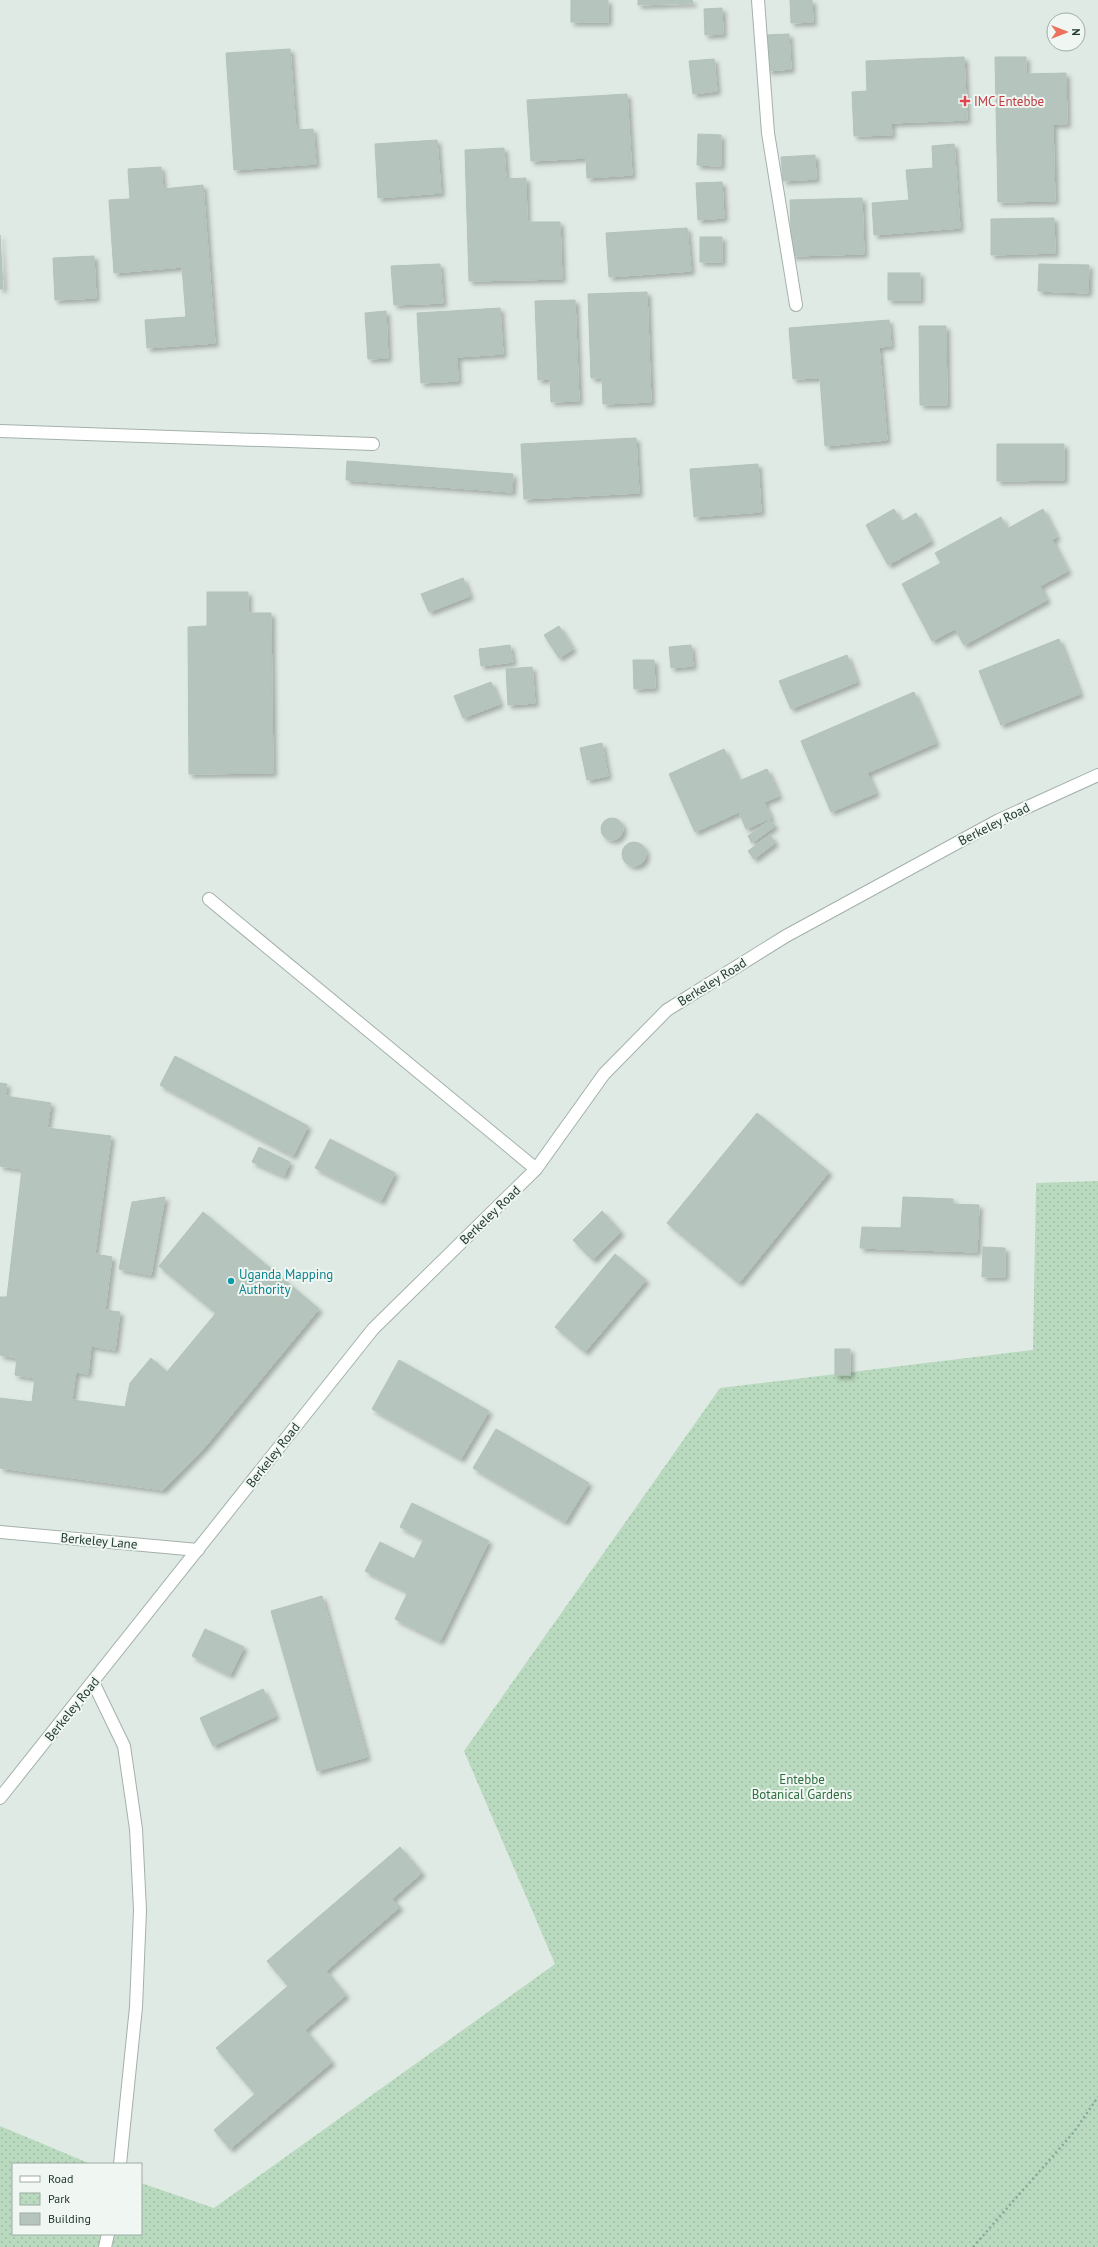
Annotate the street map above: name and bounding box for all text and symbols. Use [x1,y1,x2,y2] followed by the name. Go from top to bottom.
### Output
[1046,12,1086,52] north arrow
[1069,28,1083,36] text: N
[974,93,1044,110] place label: IMC Entebbe
[959,95,971,107] marker: IMC Entebbe
[955,799,1033,849] street label: Berkeley Road
[674,954,750,1010] street label: Berkeley Road
[456,1182,524,1248] street label: Berkeley Road
[239,1266,333,1298] place label: Uganda Mapping Authority
[226,1276,236,1286] marker: Uganda Mapping Authority
[242,1419,304,1491] street label: Berkeley Road
[60,1529,138,1553] street label: Berkeley Lane
[41,1673,103,1745] street label: Berkeley Road
[752,1771,852,1803] park label: Entebbe Botanical Gardens
[12,2163,142,2235] legend
[48,2171,73,2186] text: Road
[48,2191,70,2206] text: Park
[48,2211,91,2226] text: Building

